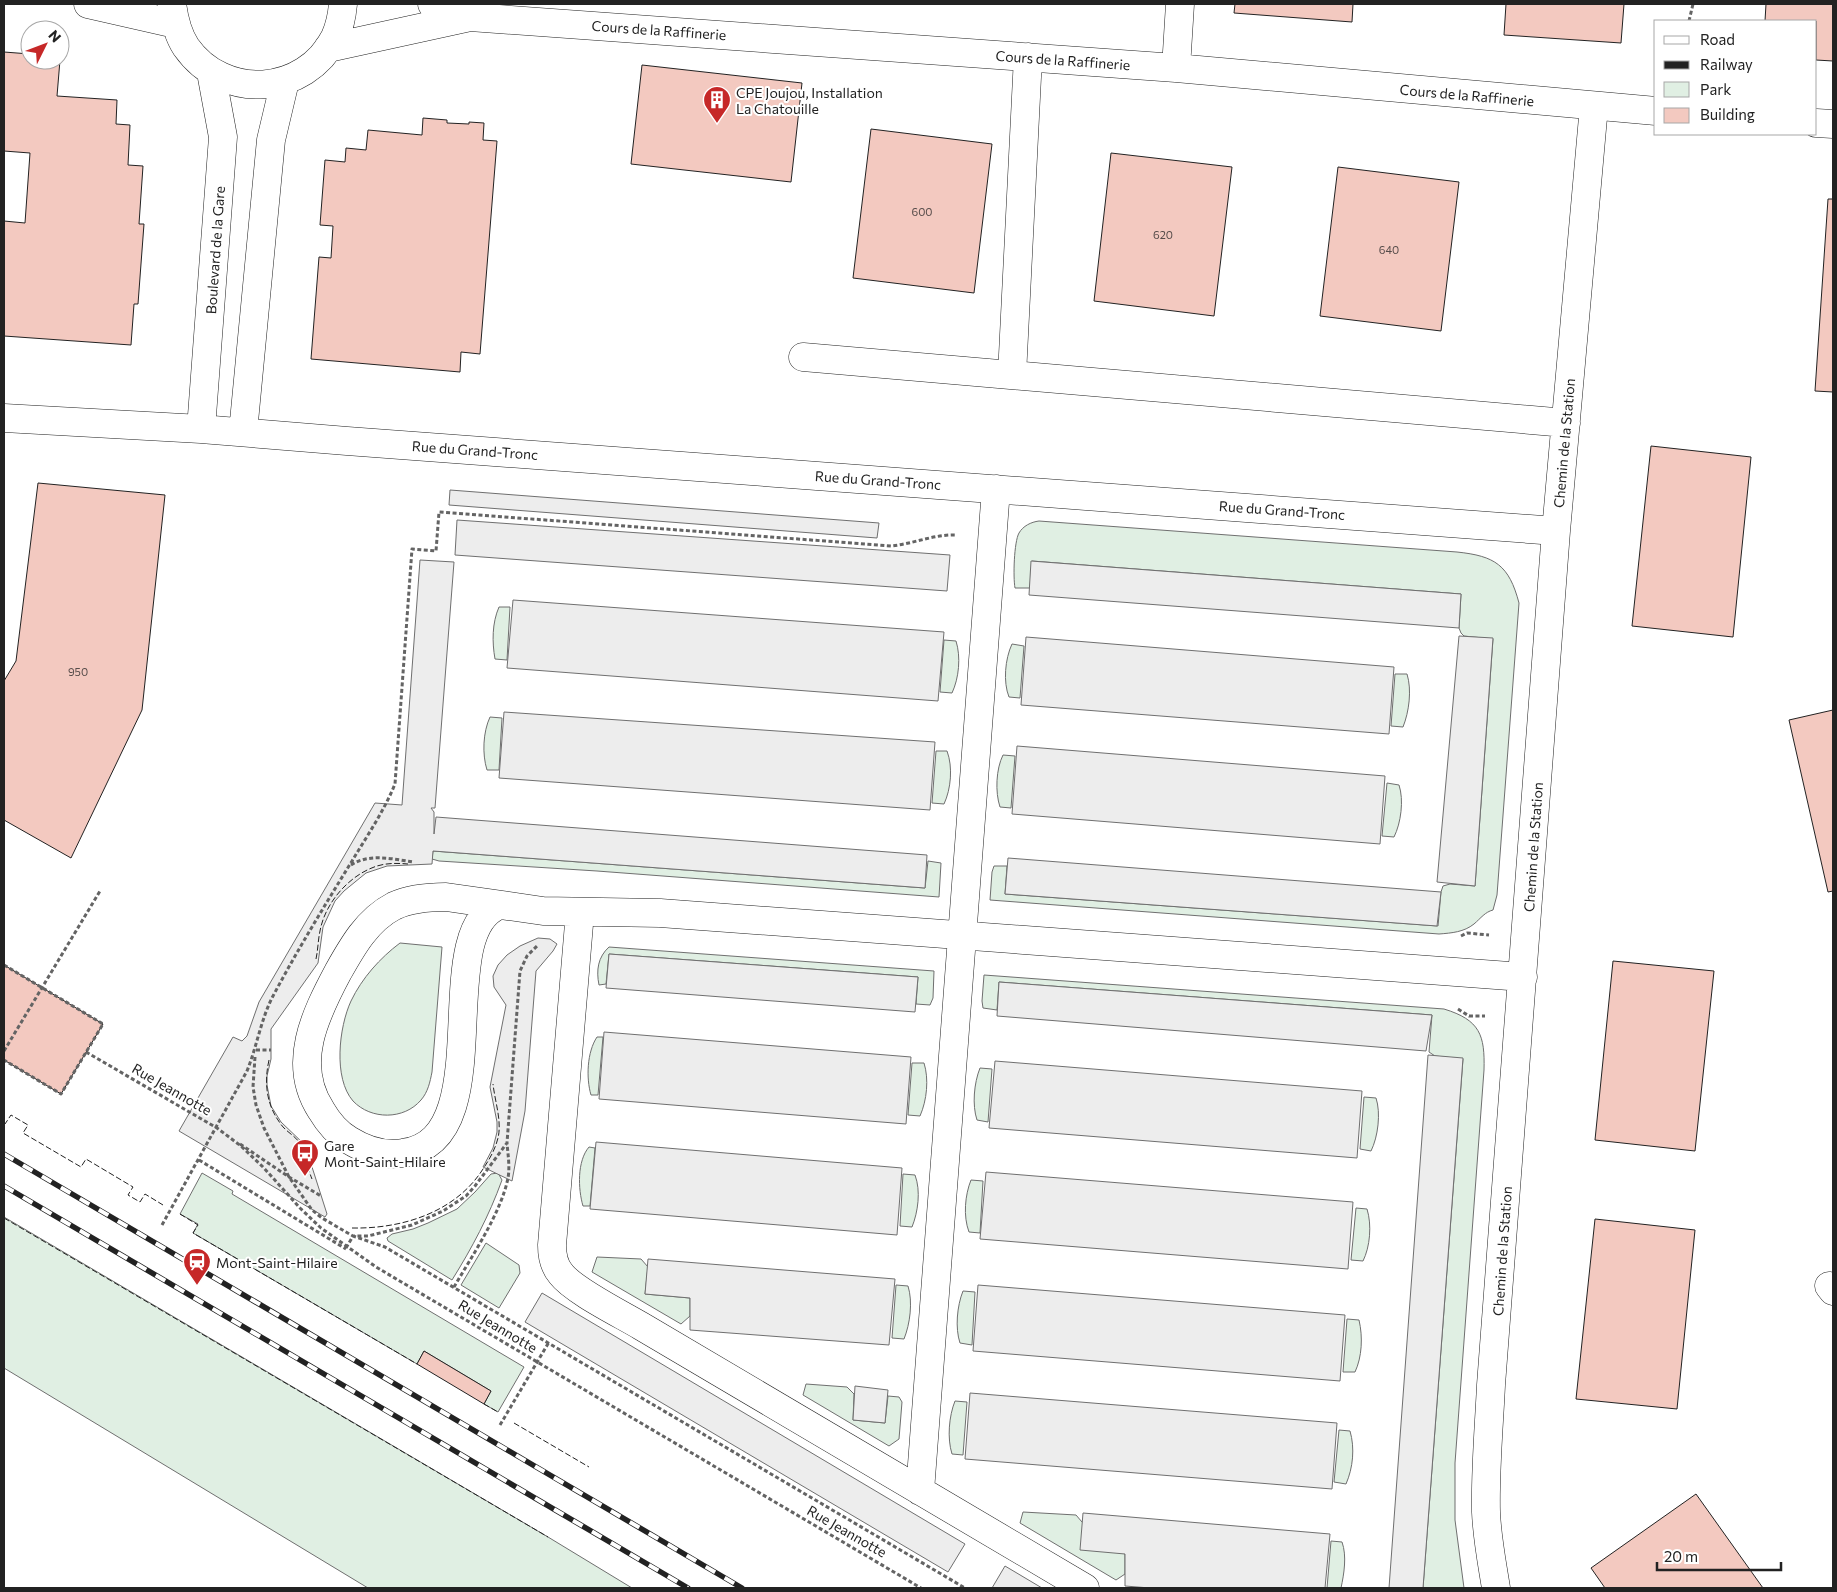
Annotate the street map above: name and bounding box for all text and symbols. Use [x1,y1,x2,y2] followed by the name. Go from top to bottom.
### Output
[591,17,727,43] street label: Cours de la Raffinerie
[20,20,70,70] north arrow
[1654,20,1817,135] legend
[45,26,65,46] text: N
[1700,30,1735,48] text: Road
[995,47,1131,73] street label: Cours de la Raffinerie
[1700,55,1753,73] text: Railway
[1700,80,1731,98] text: Park
[1399,81,1535,109] street label: Cours de la Raffinerie
[736,84,883,117] place label: CPE Joujou, Installation La Chatouille
[702,85,732,124] building icon: CPE Joujou, Installation La Chatouille
[1700,105,1755,123] text: Building
[202,185,228,315] street label: Boulevard de la Gare
[911,205,933,218] house number: 600
[1153,228,1173,241] house number: 620
[1379,243,1399,256] house number: 640
[1550,377,1578,509] street label: Chemin de la Station
[411,437,539,463] street label: Rue du Grand-Tronc
[814,467,942,493] street label: Rue du Grand-Tronc
[1218,497,1346,523] street label: Rue du Grand-Tronc
[68,665,88,678] house number: 950
[1520,782,1546,912] street label: Chemin de la Station
[129,1059,215,1119] street label: Rue Jeannotte
[324,1137,446,1170] place label: Gare Mont-Saint-Hilaire
[290,1138,320,1177] bus stop icon: Gare Mont-Saint-Hilaire
[1489,1186,1515,1316] street label: Chemin de la Station
[182,1247,212,1286] station icon: Mont-Saint-Hilaire
[216,1254,338,1271] place label: Mont-Saint-Hilaire
[455,1296,541,1356] street label: Rue Jeannotte
[804,1501,890,1561] street label: Rue Jeannotte
[1657,1540,1781,1572] scale bar
[1664,1547,1698,1565] text: 20 m

